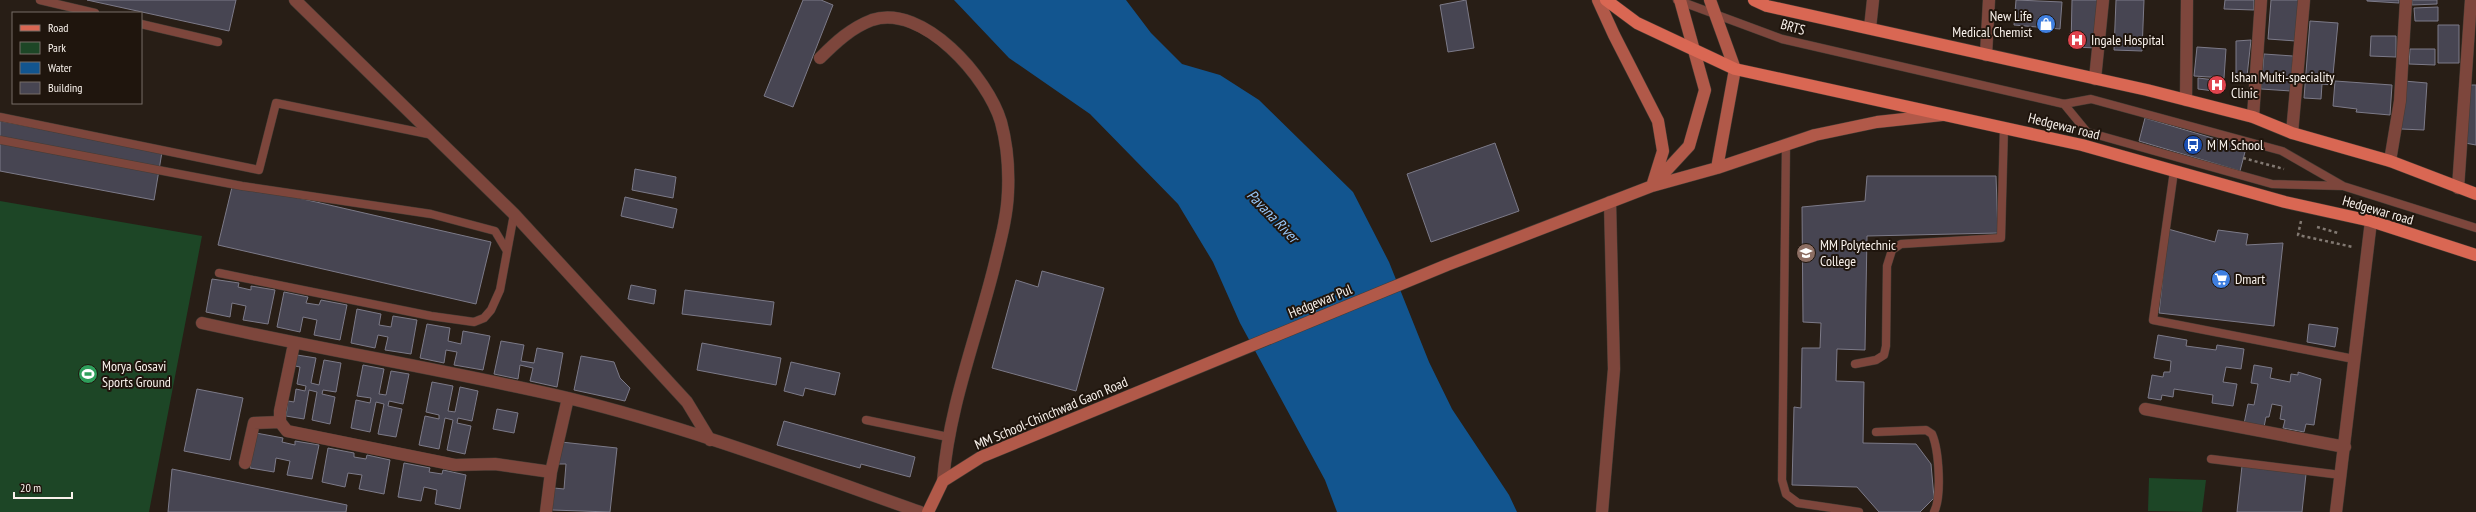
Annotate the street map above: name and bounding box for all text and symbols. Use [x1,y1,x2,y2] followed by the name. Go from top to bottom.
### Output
[1952,7,2032,41] place label: New Life Medical Chemist
[12,12,142,104] legend
[2035,13,2057,35] shop icon: New Life Medical Chemist
[1779,15,1807,39] street label: BRTS
[48,20,68,35] text: Road
[2066,29,2088,51] hospital icon: Ingale Hospital
[2091,31,2165,49] place label: Ingale Hospital
[48,40,66,55] text: Park
[48,60,73,75] text: Water
[2231,68,2335,102] place label: Ishan Multi-speciality Clinic
[2206,74,2228,96] hospital icon: Ishan Multi-speciality Clinic
[48,80,83,95] text: Building
[2026,108,2102,144] street label: Hedgewar road
[2182,134,2204,156] bus stop icon: M M School
[2207,136,2264,154] place label: M M School
[1243,185,1304,248] water label: Pavana River
[2340,191,2416,229] street label: Hedgewar road
[1820,236,1896,270] place label: MM Polytechnic College
[1795,242,1817,264] school or university icon: MM Polytechnic College
[2210,268,2232,290] supermarket icon: Dmart
[2235,270,2265,288] place label: Dmart
[1286,280,1355,322] street label: Hedgewar Pul
[102,357,171,391] place label: Morya Gosavi Sports Ground
[77,363,99,385] sports icon: Morya Gosavi Sports Ground
[972,373,1130,453] street label: MM School-Chinchwad Gaon Road
[14,474,72,500] scale bar
[20,480,41,495] text: 20 m

